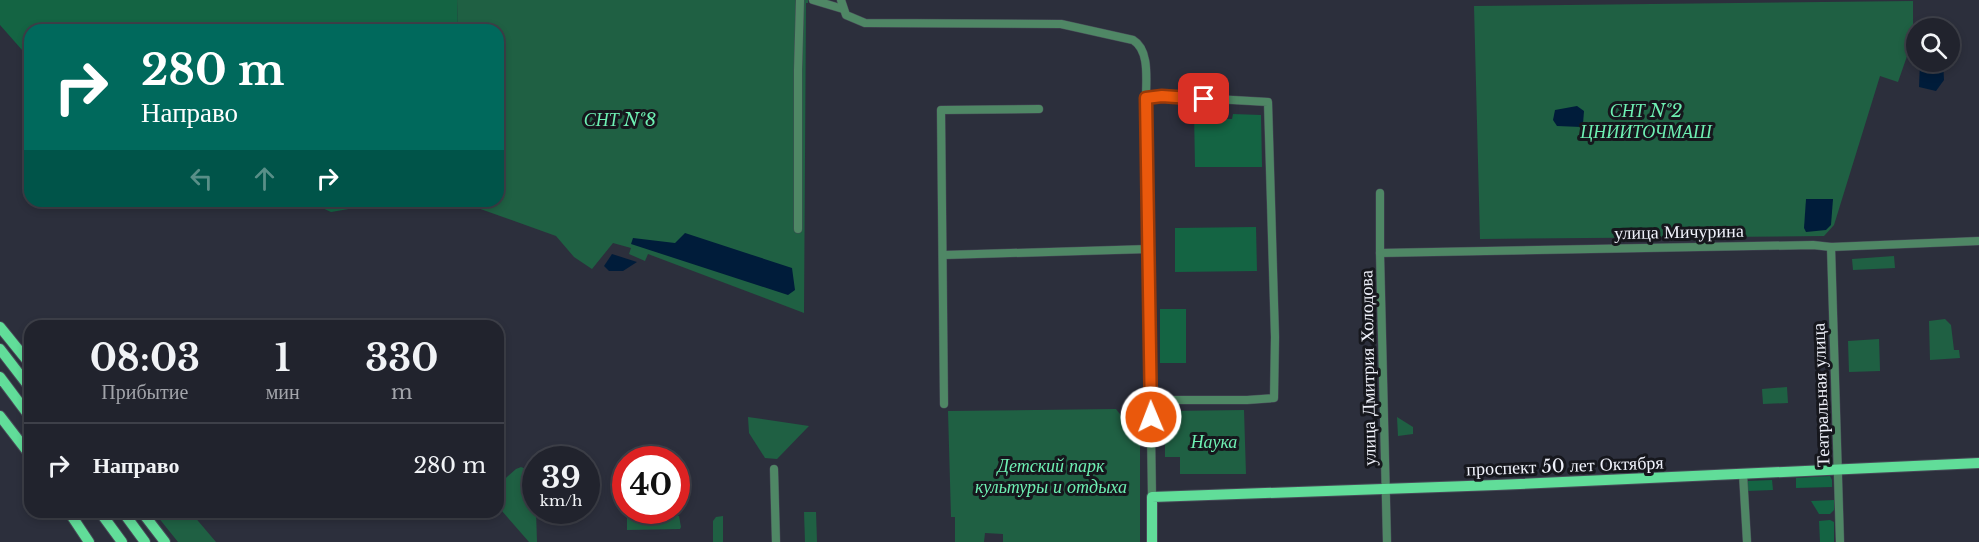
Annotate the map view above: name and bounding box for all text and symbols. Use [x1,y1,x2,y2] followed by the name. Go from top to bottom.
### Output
[1906,18,1960,72] map controls
[1906,18,1960,72] button: search
[141,44,284,96] text: 280 m
[42,48,120,126] icon: right
[1178,73,1229,124] pin
[1187,82,1220,115] icon: arrive
[141,96,238,129] text: Направо
[1579,100,1713,143] park label: СНТ №2 ЦНИИТОЧМАШ
[584,109,656,131] park label: СНТ №8
[185,162,218,195] icon: left
[248,162,281,195] icon: ahead
[311,162,344,195] icon: right
[1614,220,1744,244] street label: улица Мичурина
[1355,270,1381,466] street label: улица Дмитрия Холодова
[1807,323,1835,467] street label: Театральная улица
[90,336,200,381] text: 08:03
[275,336,291,381] text: 1
[365,336,438,381] text: 330
[101,380,188,404] text: Прибытие
[266,380,300,404] text: мин
[391,380,413,404] text: m
[1119,385,1183,449] position arrow
[1190,431,1237,453] park label: Наука
[612,446,690,524] speed limit sign: 40
[42,449,75,482] icon: right
[93,452,179,479] text: Направо
[413,452,486,479] text: 280 m
[1466,452,1664,480] street label: проспект 50 лет Октября
[975,455,1127,498] park label: Детский парк культуры и отдыха
[541,459,581,496] text: 39
[540,491,582,510] text: km/h

